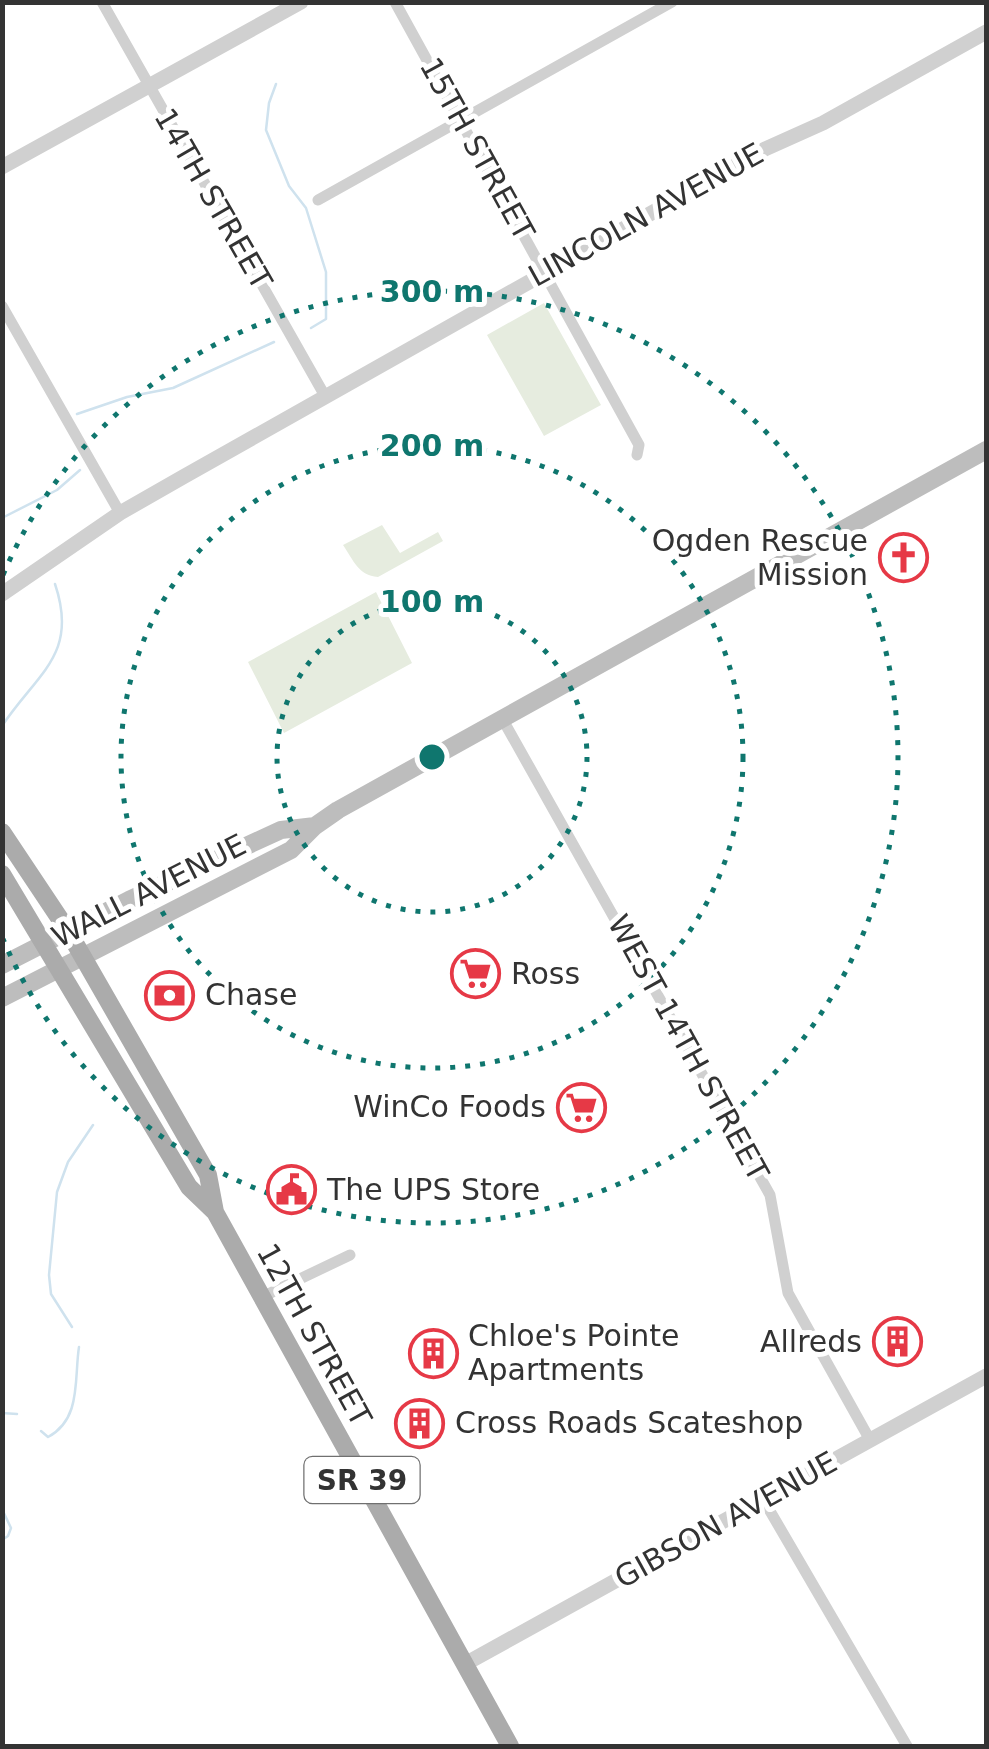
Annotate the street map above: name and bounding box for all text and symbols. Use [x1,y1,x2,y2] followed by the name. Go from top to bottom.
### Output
[413,51,542,247] street label: 15TH STREET
[148,102,280,296] street label: 14TH STREET
[522,136,769,294] street label: LINCOLN AVENUE
[380,274,484,309] text: 300 m
[380,428,484,463] text: 200 m
[652,523,868,592] place label: Ogden Rescue Mission
[877,532,929,584] church icon: Ogden Rescue Mission
[380,584,484,619] text: 100 m
[414,739,450,775] centre of rings
[46,827,252,954] street label: WALL AVENUE
[601,909,776,1187] street label: WEST 14TH STREET
[450,948,502,1000] supermarket icon: Ross
[511,956,580,991] place label: Ross
[144,969,196,1021] bank icon: Chase
[205,977,297,1012] place label: Chase
[555,1081,607,1133] supermarket icon: WinCo Foods
[353,1089,546,1124] place label: WinCo Foods
[266,1164,318,1216] public building icon: The UPS Store
[326,1172,540,1207] place label: The UPS Store
[250,1237,379,1433] street label: 12TH STREET
[871,1316,923,1368] building icon: Allreds
[468,1318,679,1387] place label: Chloe's Pointe Apartments
[760,1324,862,1359] place label: Allreds
[407,1327,459,1379] building icon: Chloe's Pointe Apartments
[394,1397,446,1449] building icon: Cross Roads Scateshop
[455,1405,803,1440] place label: Cross Roads Scateshop
[609,1444,843,1595] street label: GIBSON AVENUE
[304,1457,420,1503] road number: SR 39

